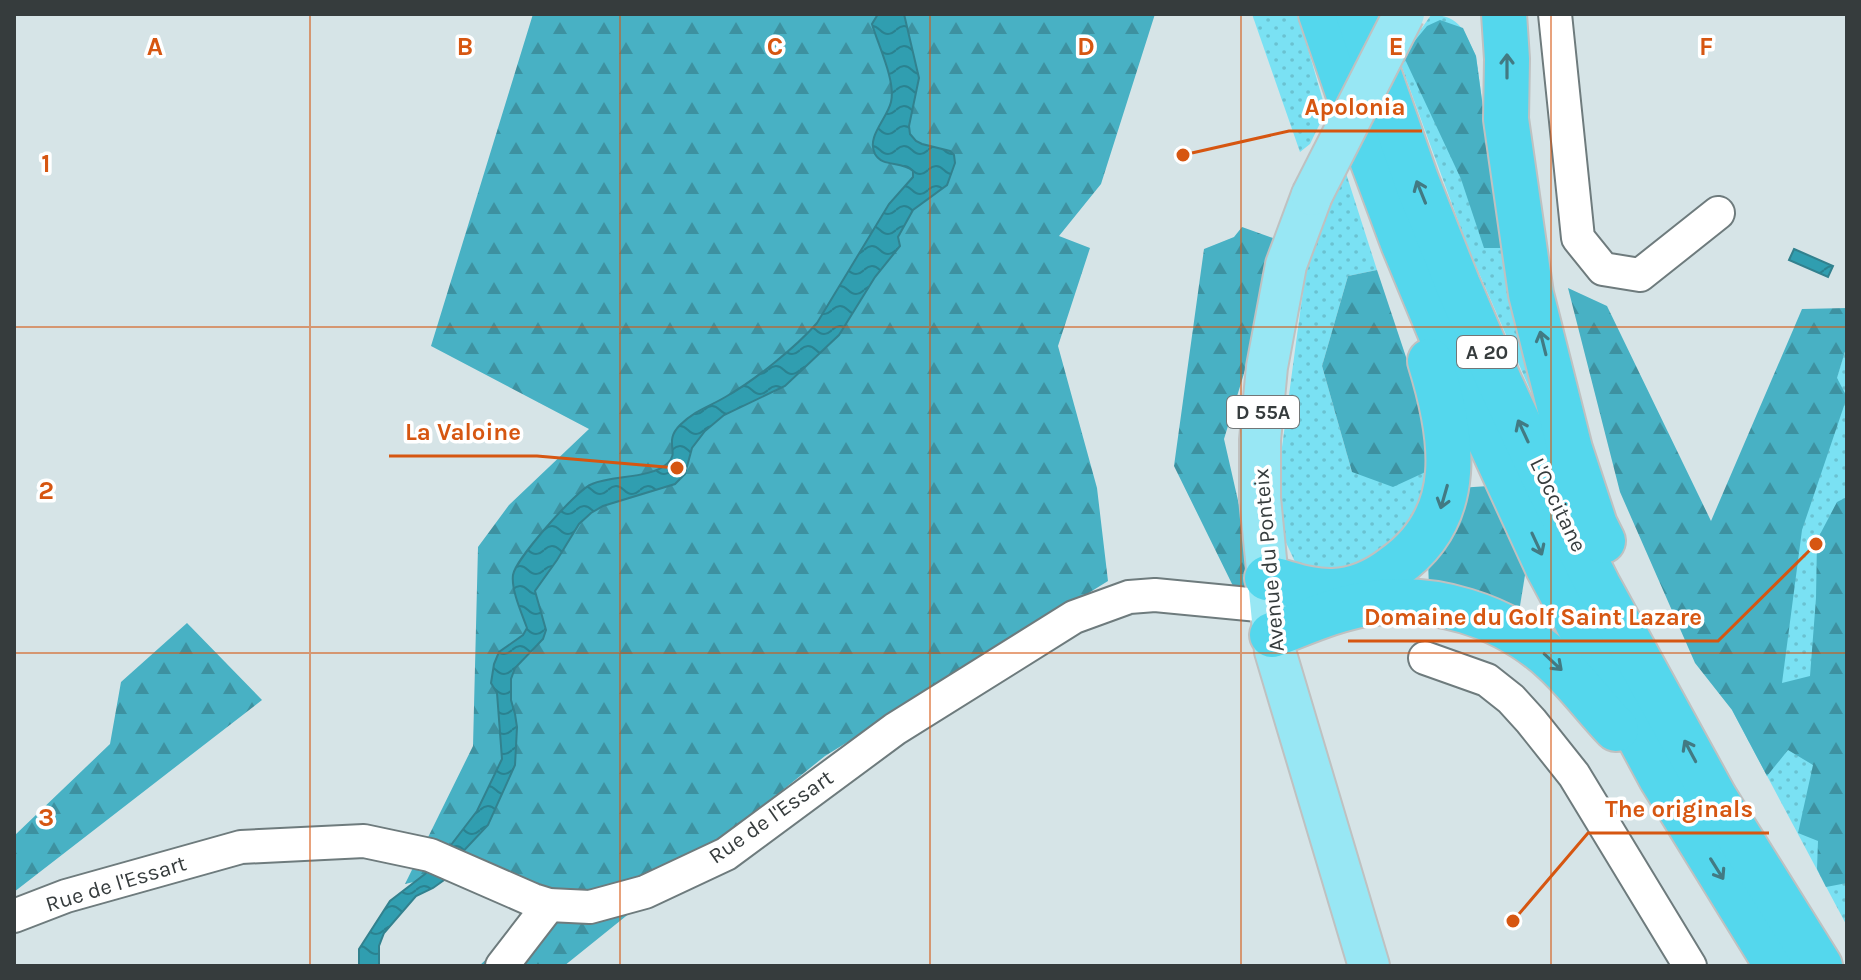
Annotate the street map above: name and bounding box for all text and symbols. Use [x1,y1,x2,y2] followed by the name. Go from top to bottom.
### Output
[147,31,163,62] text: A
[457,31,473,62] text: B
[767,31,783,62] text: C
[1077,31,1095,62] text: D
[1388,31,1404,62] text: E
[1699,31,1713,62] text: F
[1499,53,1515,80] one-way arrow
[1289,83,1422,131] callout: Apolonia
[1305,93,1406,121] text: Apolonia
[41,148,51,179] text: 1
[1413,180,1427,205] one-way arrow
[1535,330,1550,356] one-way arrow
[1457,336,1517,368] road number: A 20
[1227,396,1299,428] road number: D 55A
[389,408,537,456] callout: La Valoine
[405,418,521,446] text: La Valoine
[1515,420,1530,444] one-way arrow
[1524,454,1592,556] street label: L'Occitane
[1248,467,1290,653] street label: Avenue du Ponteix
[38,475,54,506] text: 2
[1435,484,1450,509] one-way arrow
[1530,532,1545,556] one-way arrow
[1348,593,1718,641] callout: Domaine du Golf Saint Lazare
[1364,603,1702,631] text: Domaine du Golf Saint Lazare
[1543,652,1563,671] one-way arrow
[1681,740,1697,763] one-way arrow
[704,765,838,869] street label: Rue de l'Essart
[1588,785,1769,833] callout: The originals
[1605,795,1753,823] text: The originals
[38,802,54,833] text: 3
[42,850,190,918] street label: Rue de l'Essart
[1709,857,1725,879] one-way arrow

